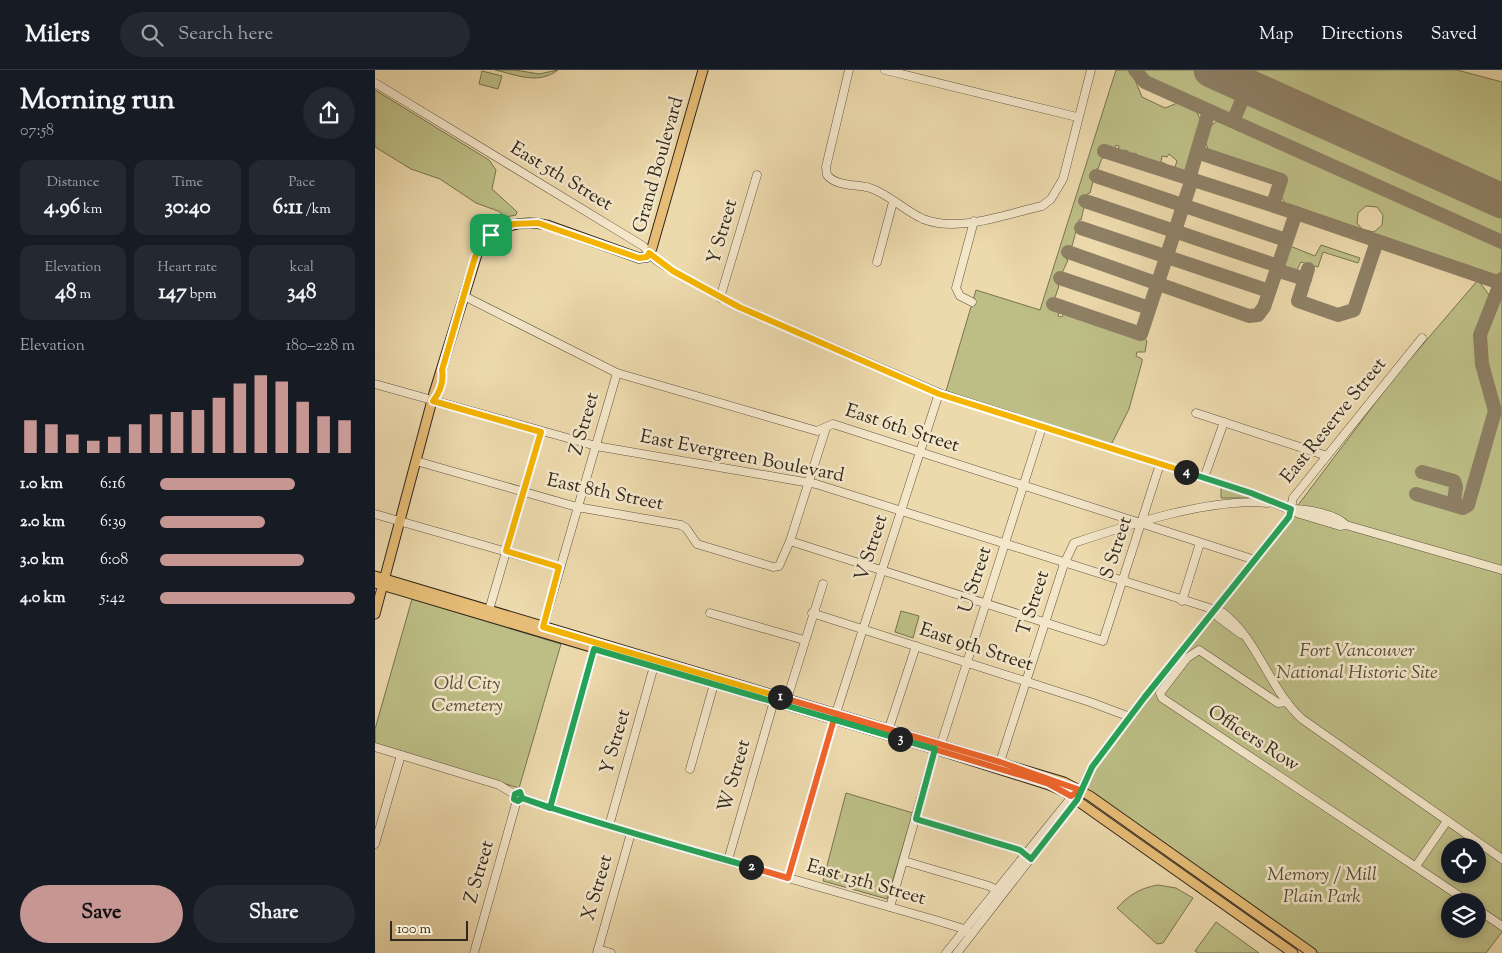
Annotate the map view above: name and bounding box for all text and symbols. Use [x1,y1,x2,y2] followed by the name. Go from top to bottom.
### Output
[120,12,470,57] search box
[25,18,90,52] text: Milers
[138,21,166,49] icon: search
[178,21,273,48] text: Search here
[1259,22,1294,48] text: Map
[1322,22,1403,48] text: Directions
[1431,22,1477,48] text: Saved
[20,81,175,121] text: Morning run
[303,87,355,139] button: share
[627,93,691,236] street label: Grand Boulevard
[20,120,54,143] text: 07:58
[505,136,618,219] street label: East 5th Street
[47,173,100,193] text: Distance
[172,173,203,193] text: Time
[288,173,315,193] text: Pace
[44,193,80,223] text: 4.96
[164,193,211,223] text: 30:40
[273,193,303,223] text: 6:11
[701,196,745,268] street label: Y Street
[80,200,102,220] text: km
[303,200,331,220] text: /km
[470,214,512,256] pin
[477,221,505,249] icon: arrive
[45,258,102,278] text: Elevation
[158,258,217,278] text: Heart rate
[290,258,314,278] text: kcal
[55,278,76,308] text: 48
[158,278,187,308] text: 147
[287,278,317,308] text: 348
[76,285,91,305] text: m
[187,285,217,305] text: bpm
[20,335,85,358] text: Elevation
[286,335,355,358] text: 180–228 m
[1275,352,1394,490] street label: East Reserve Street
[563,389,607,458] street label: Z Street
[842,398,963,460] street label: East 6th Street
[637,424,847,490] street label: East Evergreen Boulevard
[1173,460,1199,484] pin: 4
[1183,462,1190,482] text: 4
[544,467,666,519] street label: East 8th Street
[20,473,63,496] text: 1.0 km
[100,473,125,496] text: 6:16
[20,511,65,534] text: 2.0 km
[100,511,126,534] text: 6:39
[849,511,896,585] street label: V Street
[1094,513,1140,583] street label: S Street
[953,543,1000,617] street label: U Street
[20,549,64,572] text: 3.0 km
[100,549,128,572] text: 6:08
[1011,567,1057,639] street label: T Street
[20,587,66,610] text: 4.0 km
[100,587,125,610] text: 5:42
[916,617,1037,679] street label: East 9th Street
[1276,638,1438,687] park label: Fort Vancouver National Historic Site
[431,671,503,720] park label: Old City Cemetery
[767,684,793,710] pin: 1
[778,687,783,707] text: 1
[1202,699,1304,779] street label: Officers Row
[594,706,638,778] street label: Y Street
[887,726,913,752] pin: 3
[898,729,903,749] text: 3
[712,736,758,815] street label: W Street
[458,837,502,906] street label: Z Street
[1441,838,1486,938] map controls
[1441,838,1486,883] button: locate
[576,851,620,924] street label: X Street
[803,853,929,913] street label: East 13th Street
[739,854,763,880] pin: 2
[748,857,755,877] text: 2
[1267,862,1377,911] park label: Memory / Mill Plain Park
[20,885,183,943] button: Save
[193,885,355,943] button: Share
[1441,893,1486,938] button: layers
[390,918,467,941] scale bar
[397,920,431,940] text: 100 m

